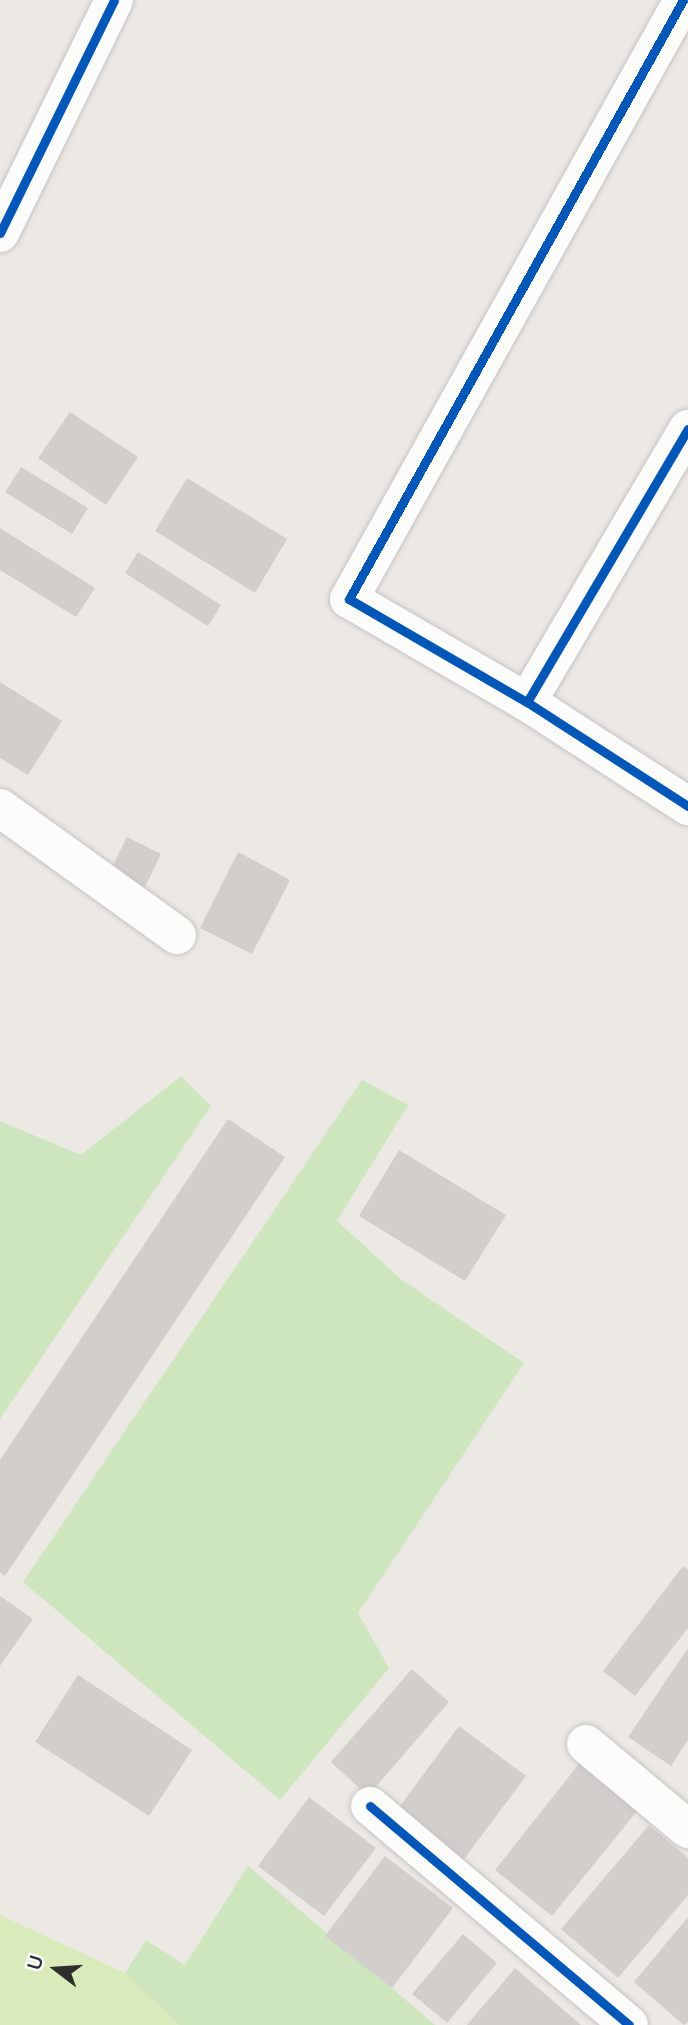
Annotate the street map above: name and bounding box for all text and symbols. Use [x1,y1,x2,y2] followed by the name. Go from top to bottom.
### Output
[21,1934,91,2004] north arrow
[21,1952,50,1973] text: U

